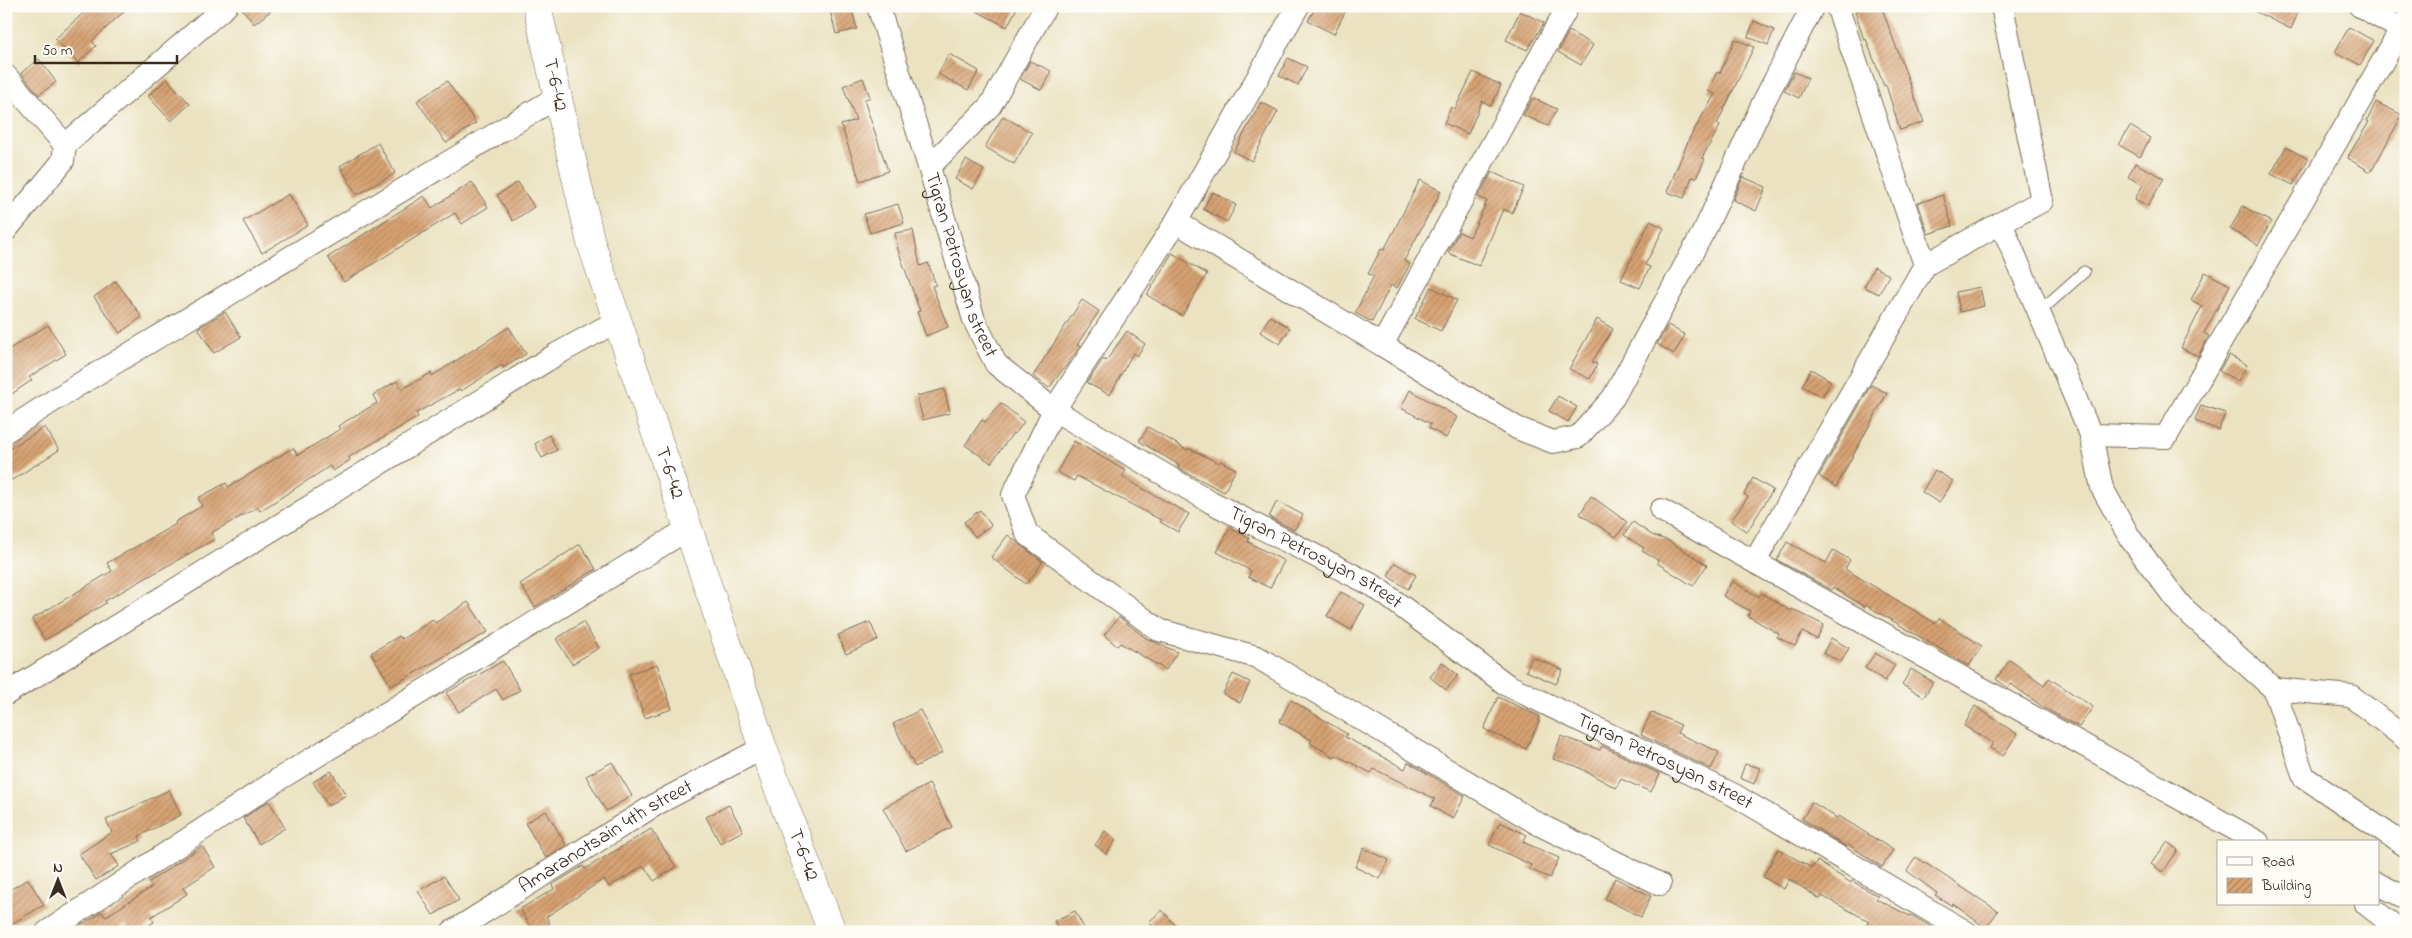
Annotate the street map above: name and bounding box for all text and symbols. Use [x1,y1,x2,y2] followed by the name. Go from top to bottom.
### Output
[35,32,178,64] scale bar
[42,40,73,62] text: 50 m
[535,56,575,114] street label: T-6-42
[917,169,1005,363] street label: Tigran Petrosyan street
[647,443,692,503] street label: T-6-42
[1224,499,1408,617] street label: Tigran Petrosyan street
[1571,706,1759,818] street label: Tigran Petrosyan street
[513,773,698,901] street label: Amaranotsain 4th street
[780,825,826,885] street label: T-6-42
[2217,840,2380,906] legend
[2262,851,2295,873] text: Road
[32,856,82,906] north arrow
[53,858,63,879] text: N
[2261,875,2311,898] text: Building

